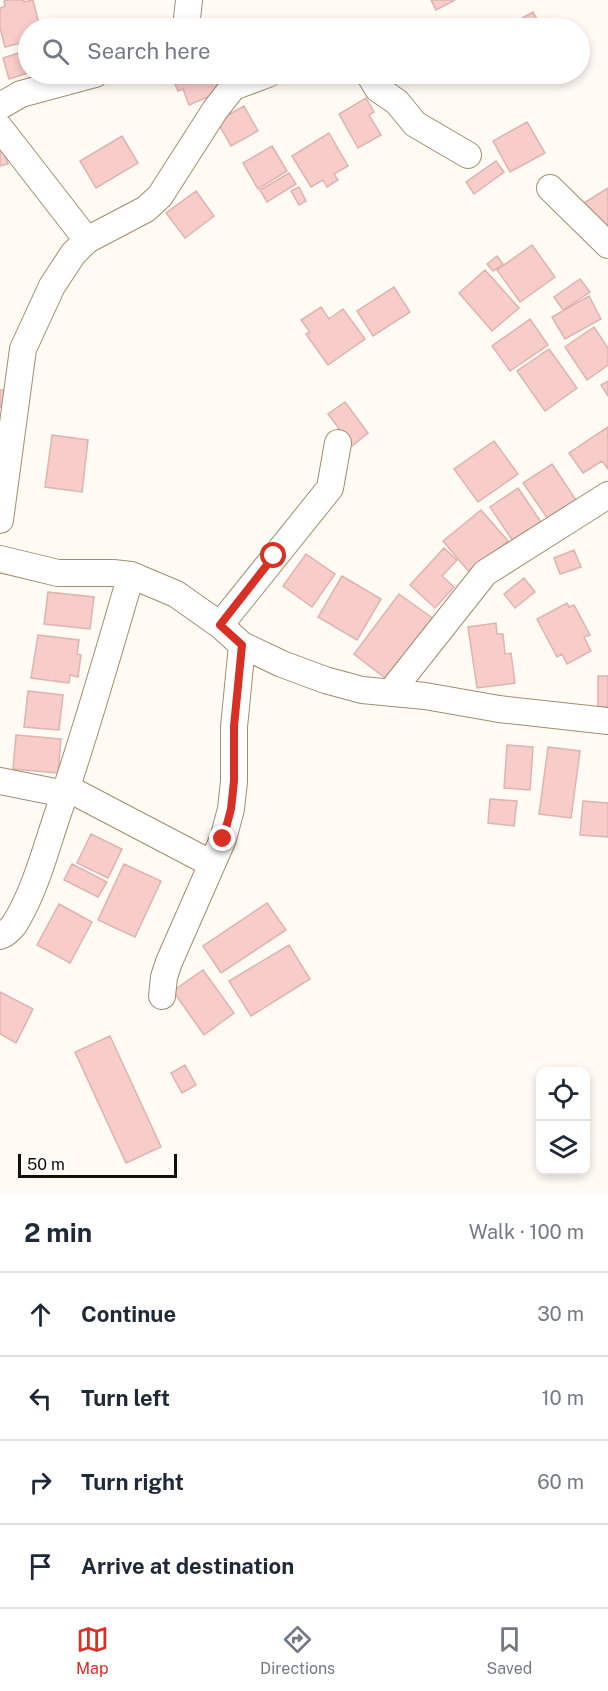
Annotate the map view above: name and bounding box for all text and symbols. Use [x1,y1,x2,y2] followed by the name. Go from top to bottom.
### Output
[18,18,590,84] search box
[39,35,72,68] icon: search
[87,38,211,64] text: Search here
[260,542,286,568] route start
[209,825,235,851] route end
[536,1067,590,1175] map controls
[536,1067,590,1121] button: locate
[536,1121,590,1175] button: layers
[18,1151,177,1178] scale bar
[27,1155,65,1174] text: 50 m
[24,1217,92,1248] text: 2 min
[469,1220,584,1244] text: Walk · 100 m
[24,1298,57,1331] icon: ahead
[81,1301,176,1327] text: Continue
[537,1302,584,1326] text: 30 m
[24,1382,57,1415] icon: left
[81,1385,170,1411] text: Turn left
[541,1386,584,1410] text: 10 m
[24,1466,57,1499] icon: right
[81,1469,184,1495] text: Turn right
[537,1470,584,1494] text: 60 m
[24,1550,57,1583] icon: arrive
[81,1553,294,1579] text: Arrive at destination
[76,1623,109,1678] tab: Map
[260,1623,335,1678] tab: Directions
[487,1623,532,1678] tab: Saved

